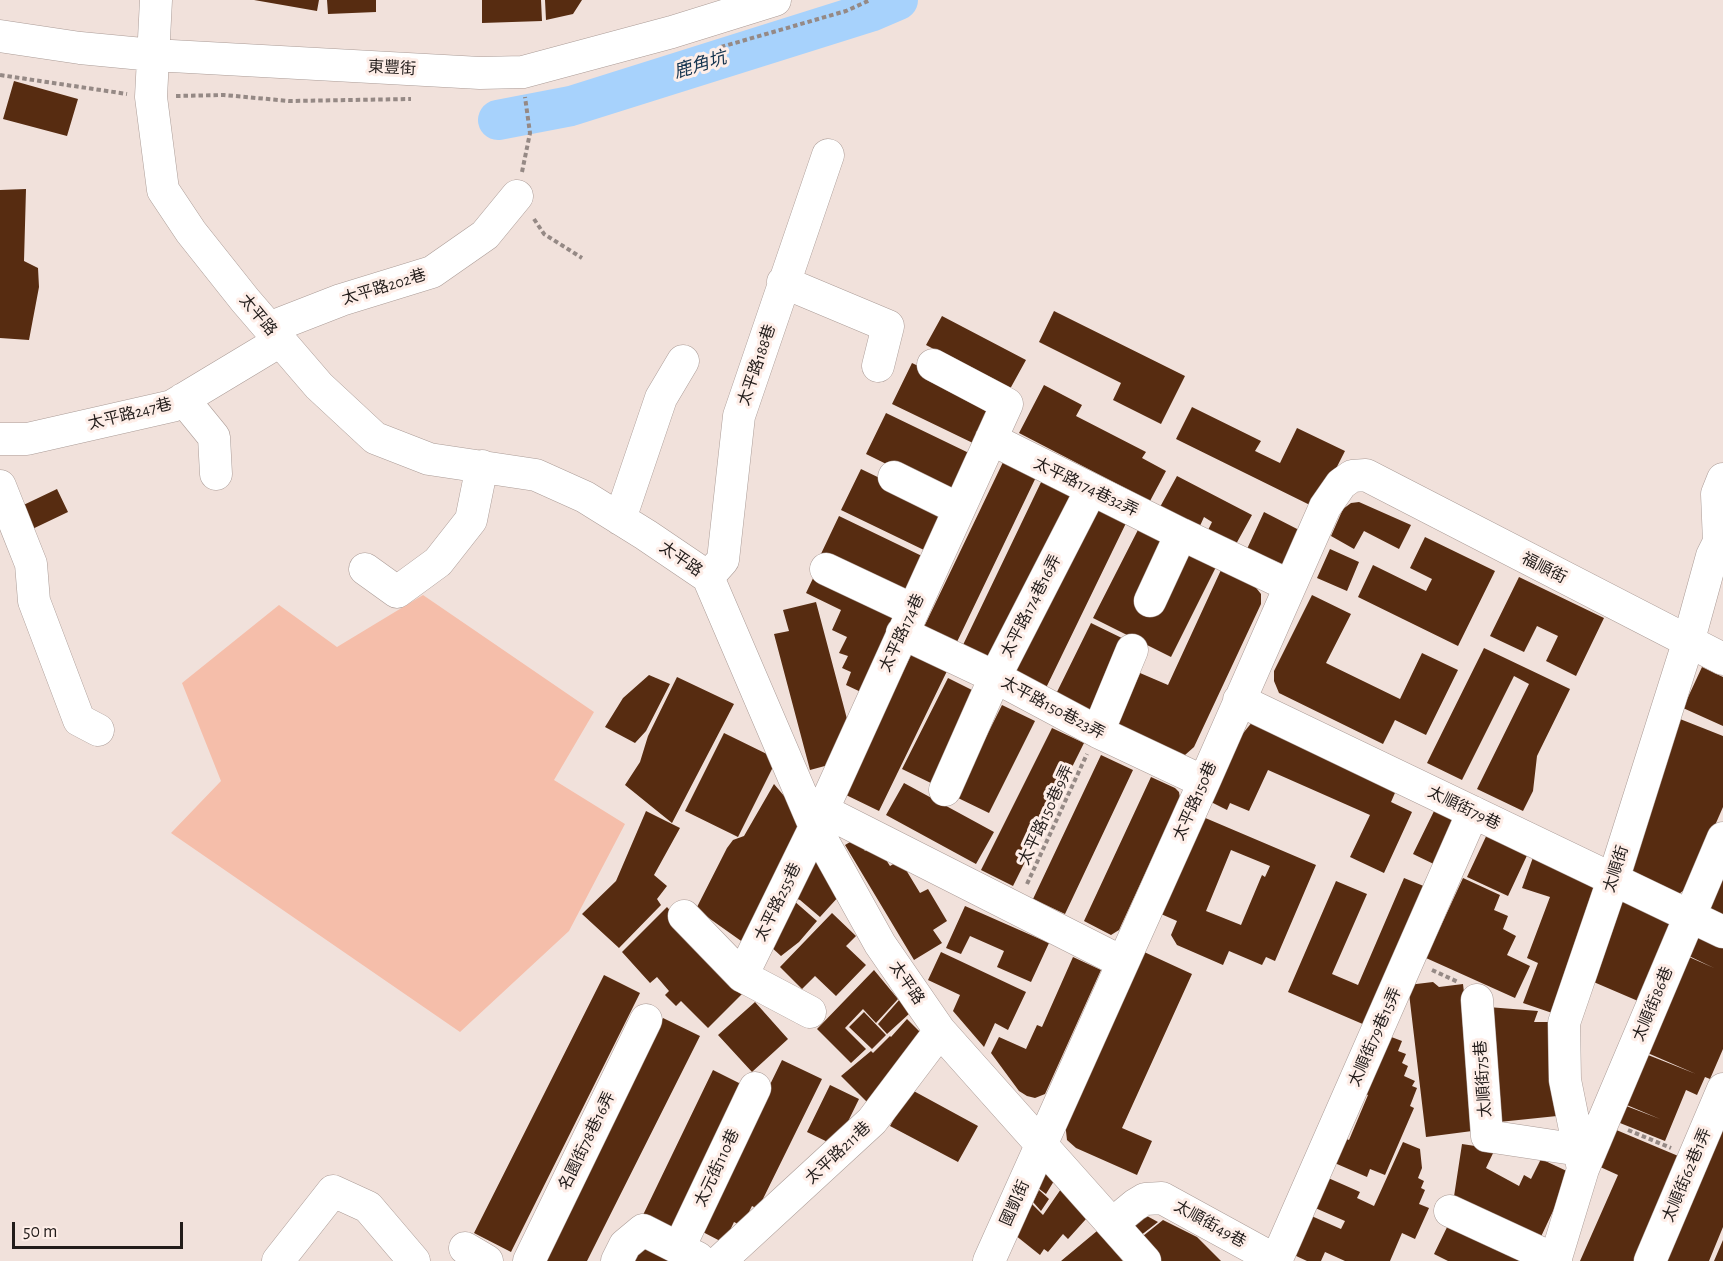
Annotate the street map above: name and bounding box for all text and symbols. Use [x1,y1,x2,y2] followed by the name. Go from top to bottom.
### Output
[671,47,729,83] water label: 鹿角坑
[368,57,416,79] street label: 東豐街
[340,265,428,309] street label: 太平路202巷
[235,290,281,340] street label: 太平路
[734,322,780,408] street label: 太平路188巷
[86,394,174,434] street label: 太平路247巷
[1031,453,1141,521] street label: 太平路174巷32弄
[656,537,706,581] street label: 太平路
[1518,549,1570,587] street label: 福順街
[997,551,1065,661] street label: 太平路174巷16弄
[876,591,928,675] street label: 太平路174巷
[998,673,1108,743] street label: 太平路150巷23弄
[1169,758,1221,844] street label: 太平路150巷
[1014,762,1078,868] street label: 太平路150巷9弄
[1425,782,1503,834] street label: 太順街79巷
[1599,843,1633,895] street label: 太順街
[751,860,805,944] street label: 太平路255巷
[886,958,928,1008] street label: 太平路
[1629,964,1677,1044] street label: 太順街86巷
[1345,985,1405,1089] street label: 太順街79巷15弄
[1471,1040,1495,1118] street label: 太順街75巷
[555,1089,619,1193] street label: 名園街78巷16弄
[801,1118,875,1188] street label: 太平路211巷
[1659,1125,1715,1225] street label: 太順街62巷1弄
[691,1126,743,1210] street label: 太元街110巷
[996,1177,1034,1229] street label: 國凱街
[1171,1196,1249,1252] street label: 太順街49巷
[15,1210,186,1248] scale bar
[23,1223,57,1241] text: 50 m

